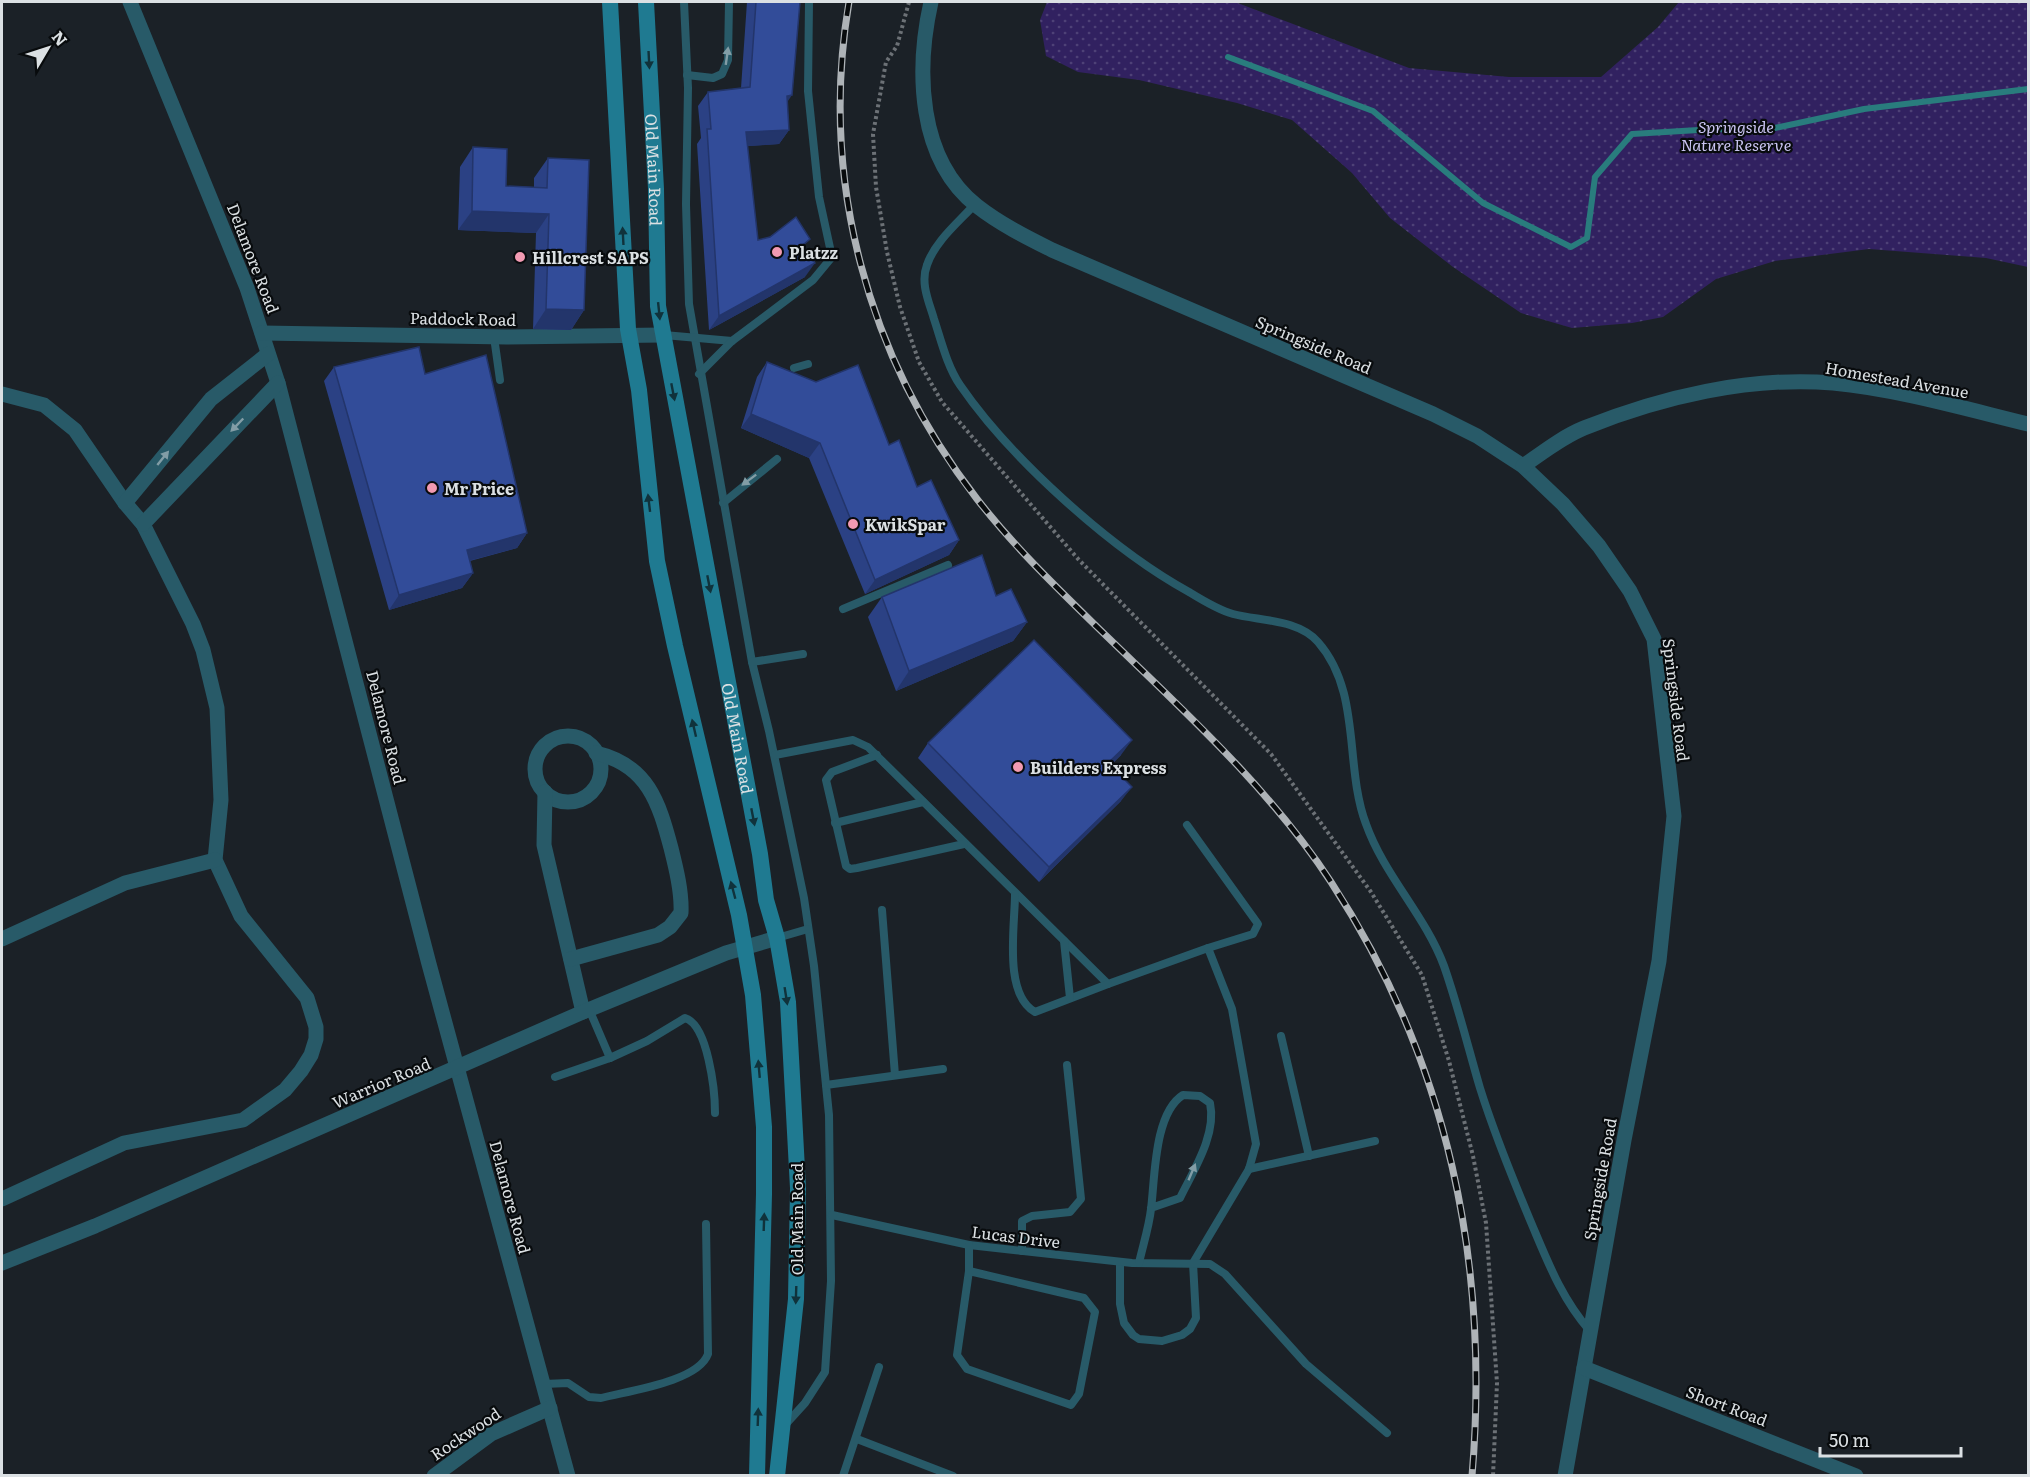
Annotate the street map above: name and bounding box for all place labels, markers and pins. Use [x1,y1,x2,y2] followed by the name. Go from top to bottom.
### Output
[789,240,839,264] place label: Platzz
[532,245,649,269] place label: Hillcrest SAPS
[770,245,784,259] marker: Platzz
[513,250,527,264] marker: Hillcrest SAPS
[444,476,514,500] place label: Mr Price
[425,481,439,495] marker: Mr Price
[865,512,946,536] place label: KwikSpar
[846,517,860,531] marker: KwikSpar
[1030,755,1167,779] place label: Builders Express
[1011,760,1025,774] marker: Builders Express

